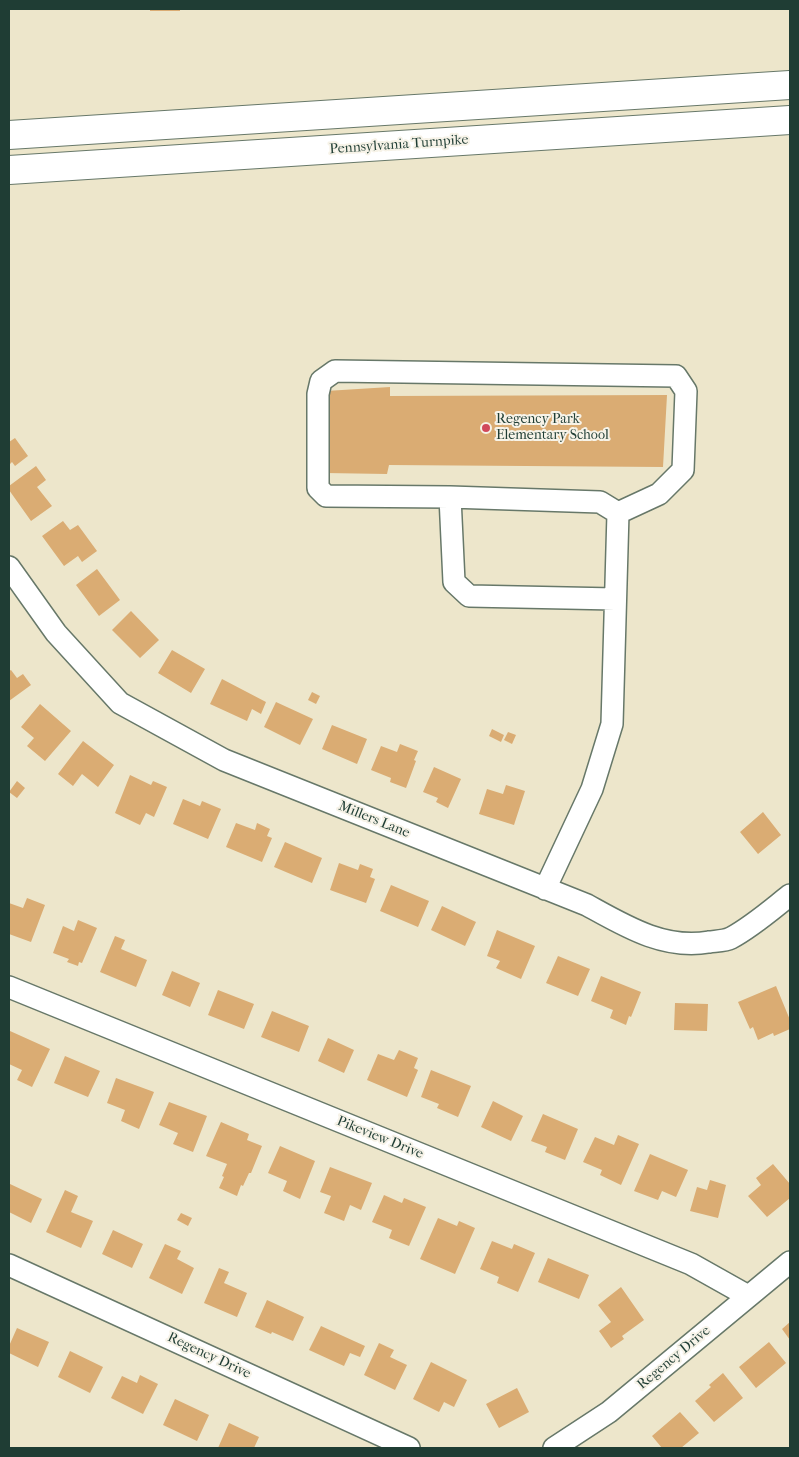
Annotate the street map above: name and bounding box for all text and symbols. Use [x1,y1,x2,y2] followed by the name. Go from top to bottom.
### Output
[329,132,469,158] street label: Pennsylvania Turnpike
[496,412,609,444] place label: Regency Park Elementary School
[480,422,492,434] marker: Regency Park Elementary School
[336,798,412,842] street label: Millers Lane
[334,1113,426,1163] street label: Pikeview Drive
[634,1323,714,1393] street label: Regency Drive
[165,1329,253,1383] street label: Regency Drive

